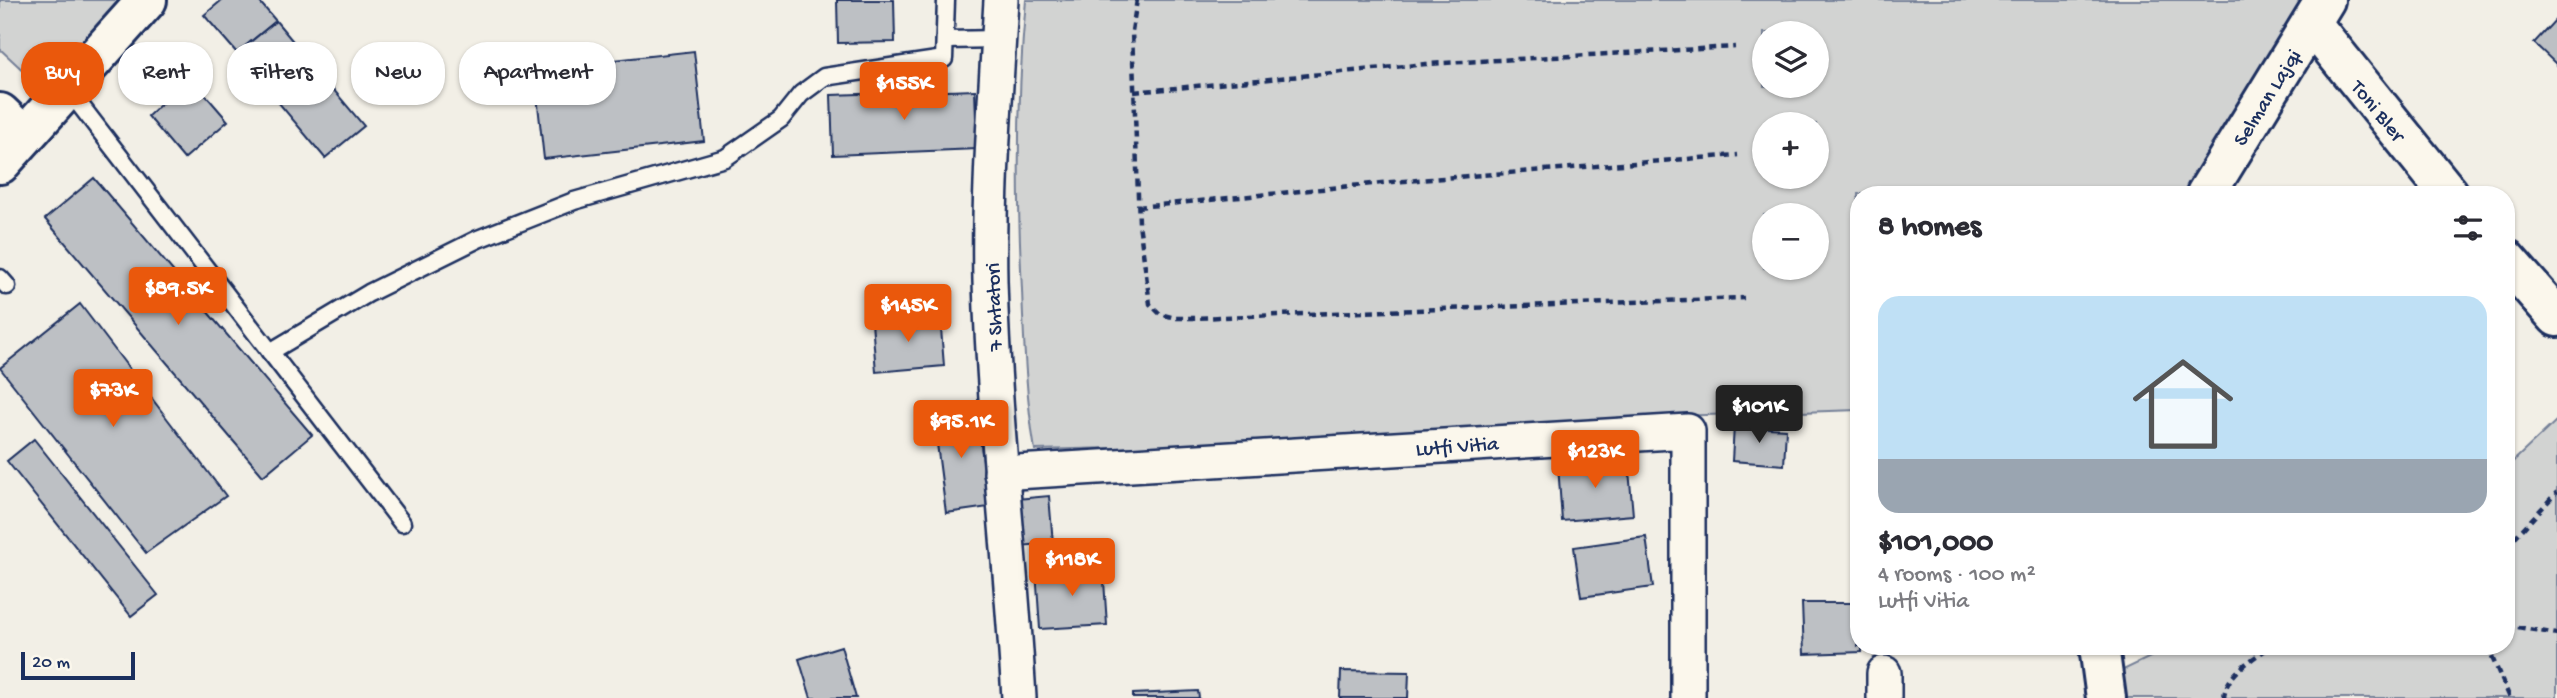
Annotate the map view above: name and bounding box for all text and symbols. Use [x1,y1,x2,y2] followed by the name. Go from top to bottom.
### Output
[1752,21,1829,280] map controls
[1752,21,1829,98] button: layers
[21,42,104,105] chip: Buy
[118,42,213,105] chip: Rent
[227,42,337,105] chip: Filters
[351,42,445,105] chip: New
[459,42,616,105] chip: Apartment
[2229,46,2309,152] street label: Selman Lajqi
[855,62,953,122] pin: $155K
[876,71,932,98] text: $155K
[2343,76,2410,149] street label: Toni Bler
[1752,112,1829,189] button: +
[1752,203,1829,280] button: −
[2449,209,2487,247] icon: filters
[1878,211,1981,246] text: 8 homes
[982,262,1011,353] street label: 7 Shtatori
[121,268,235,327] pin: $89.5K
[145,276,211,303] text: $89.5K
[859,284,957,344] pin: $145K
[880,293,936,320] text: $145K
[2120,341,2246,467] icon: home
[72,370,154,429] pin: $73K
[90,378,136,405] text: $73K
[1710,386,1808,445] pin: $101K
[1732,394,1786,421] text: $101K
[904,400,1018,460] pin: $95.1K
[929,409,993,436] text: $95.1K
[1546,430,1644,490] pin: $123K
[1415,433,1501,464] street label: Lutfi Vitia
[1567,439,1623,466] text: $123K
[1878,527,1993,562] text: $101,000
[1023,538,1121,598] pin: $118K
[1045,547,1099,574] text: $118K
[1878,562,2036,589] text: 4 rooms · 100 m²
[1878,589,1969,616] text: Lutfi Vitia
[21,649,135,681] scale bar
[32,652,70,675] text: 20 m

